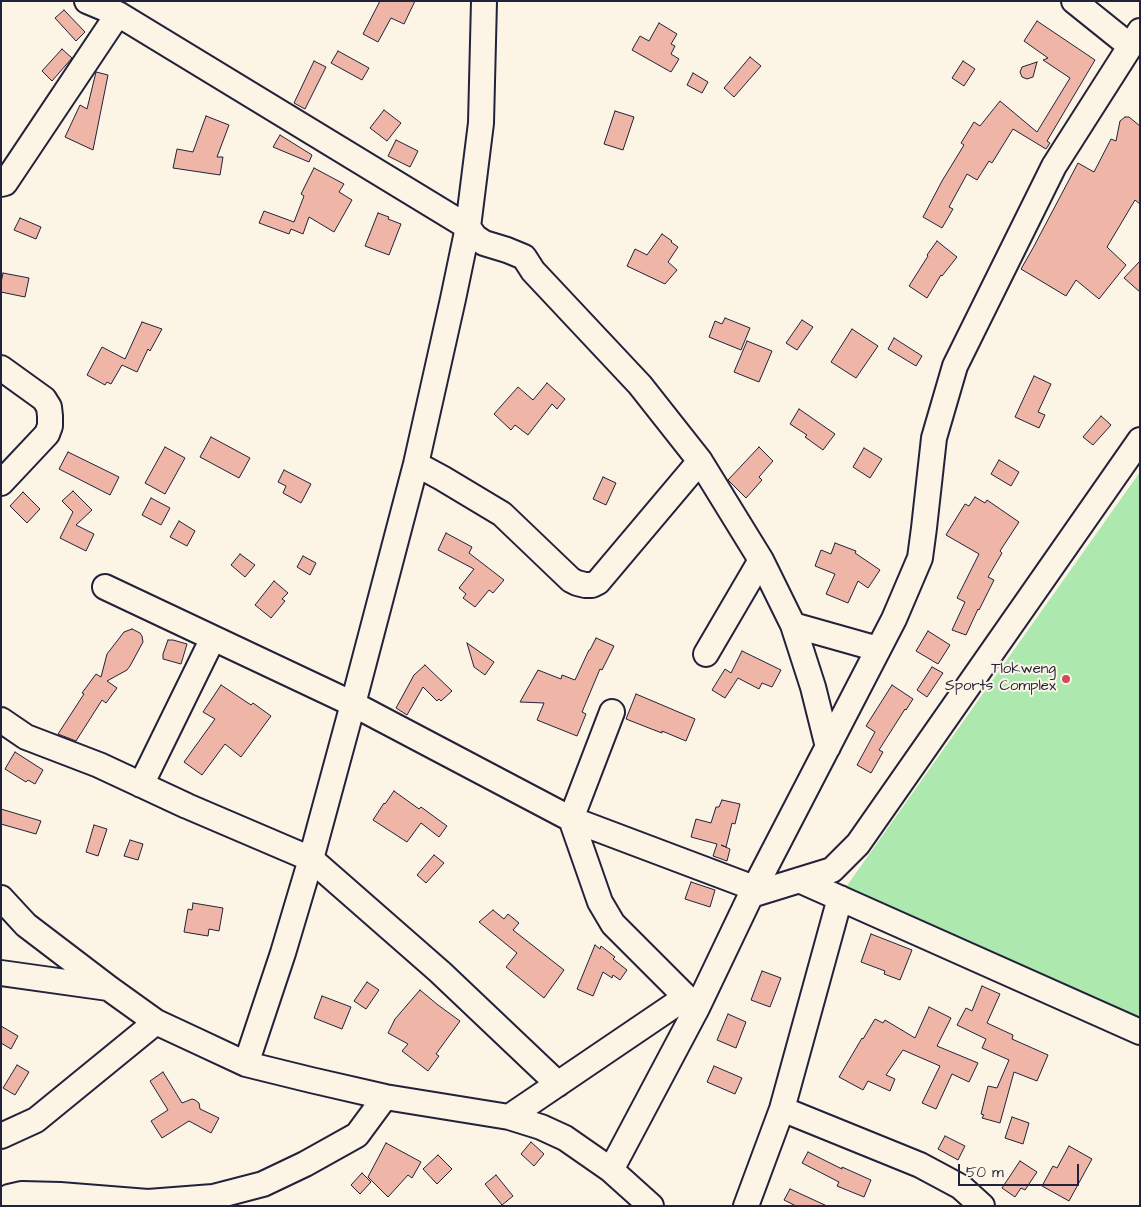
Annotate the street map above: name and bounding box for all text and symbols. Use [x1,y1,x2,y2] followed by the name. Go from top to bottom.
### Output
[945,661,1056,696] place label: Tlokweng Sports Complex
[1060,673,1072,685] marker: Tlokweng Sports Complex
[961,1154,1082,1186] scale bar
[966,1162,1004,1183] text: 50 m

